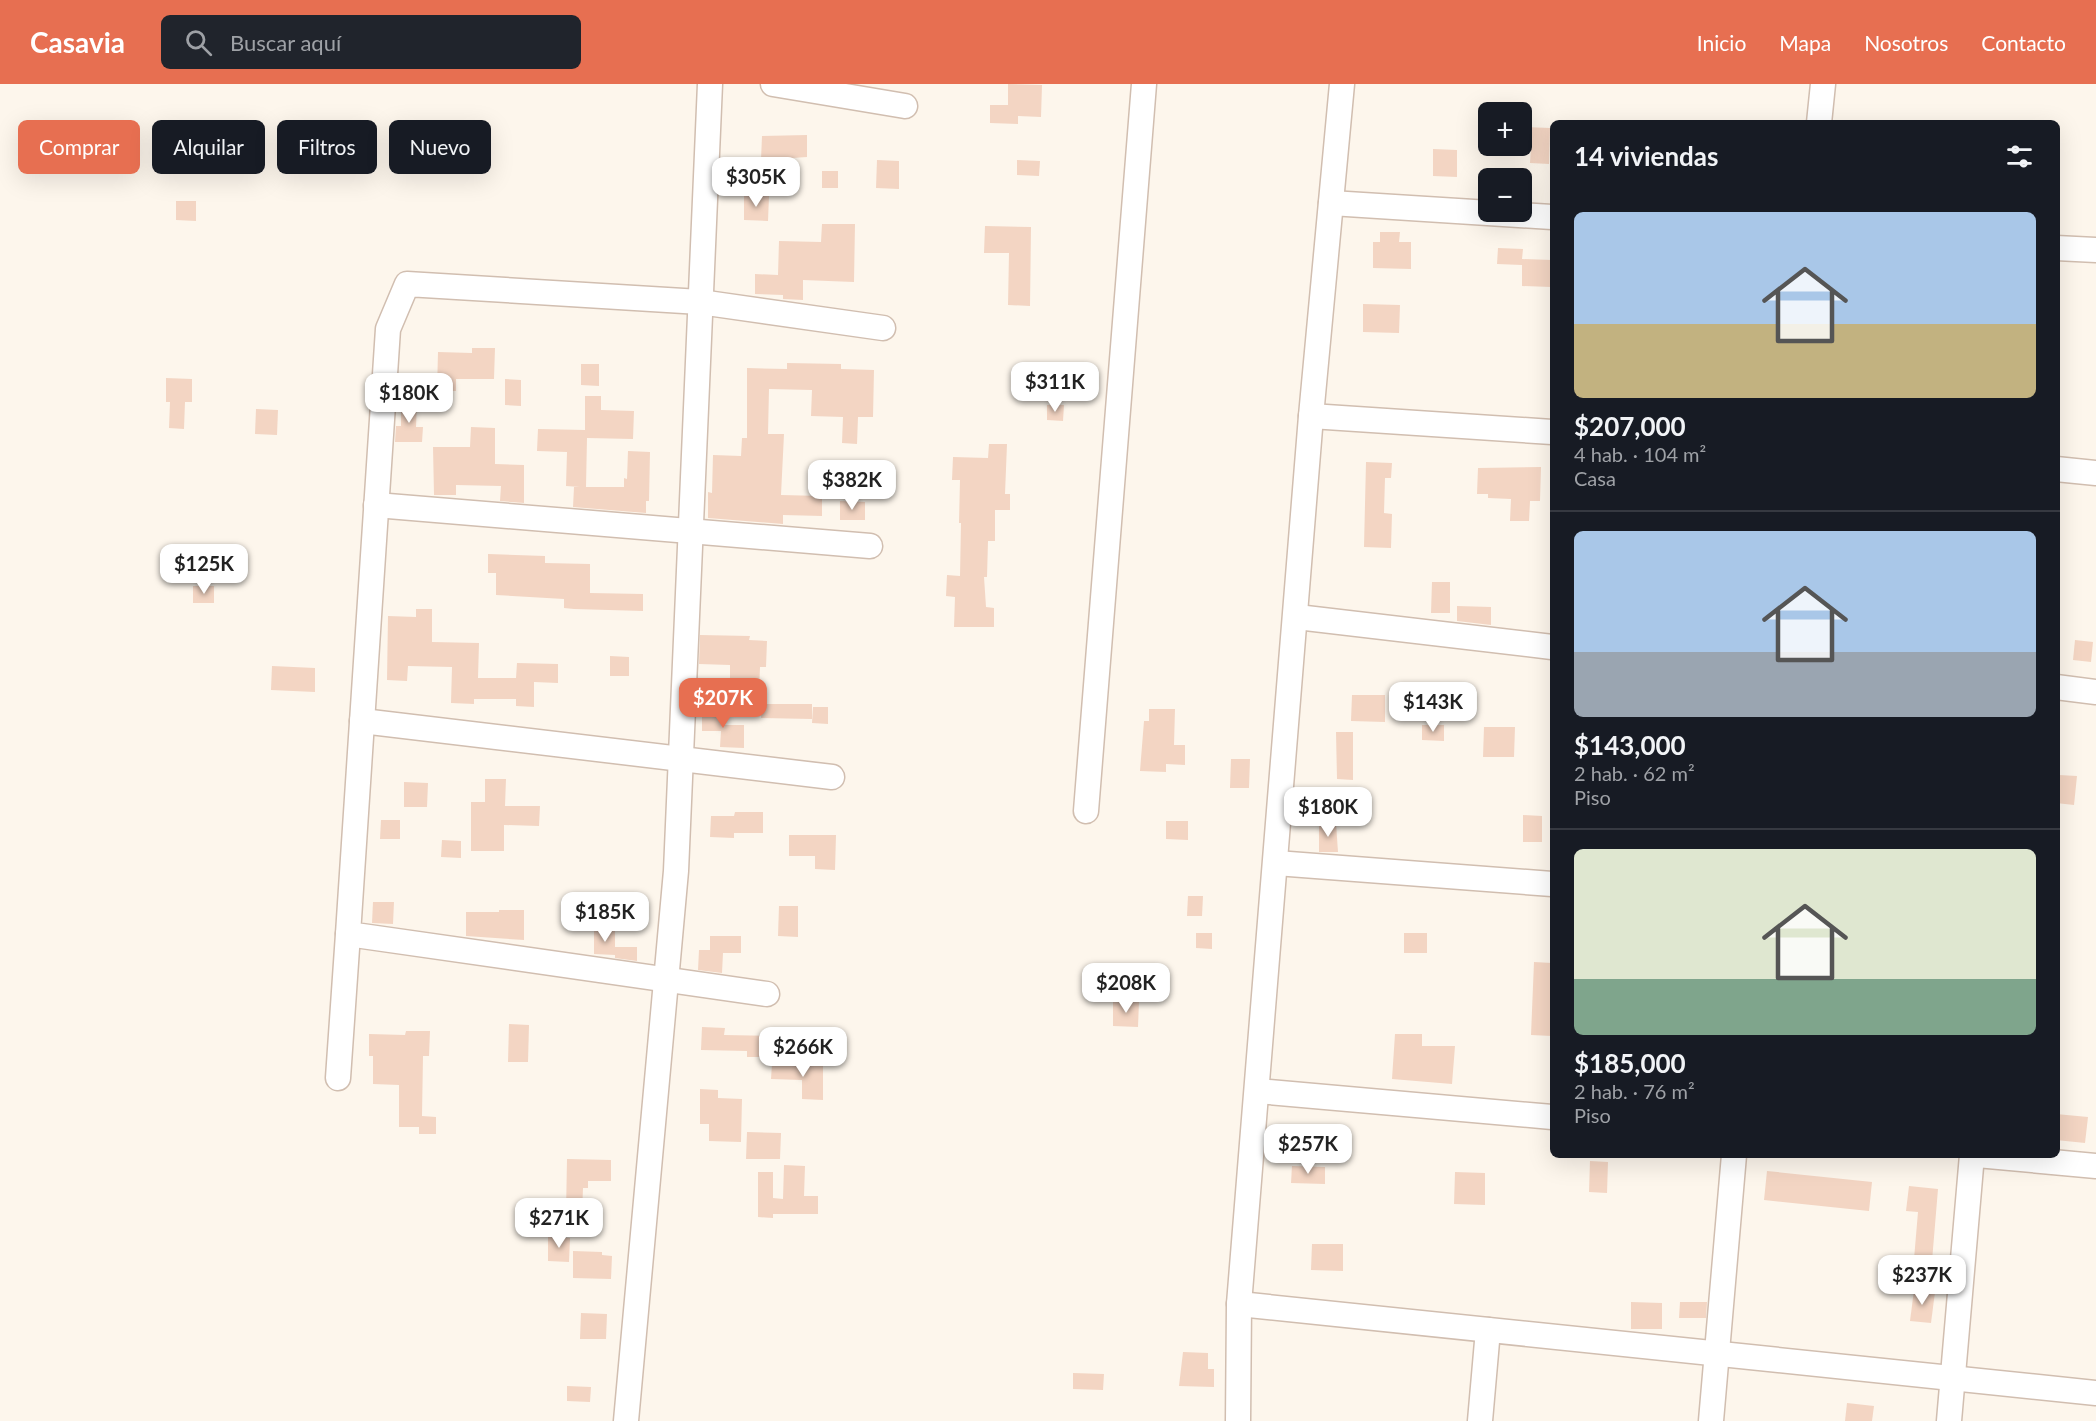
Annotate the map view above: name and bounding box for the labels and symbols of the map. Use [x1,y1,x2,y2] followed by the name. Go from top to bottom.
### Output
[714,157,798,208] pin: $305K
[1013,362,1097,413] pin: $311K
[367,373,451,424] pin: $180K
[810,460,894,511] pin: $382K
[162,544,246,595] pin: $125K
[681,678,765,729] pin: $207K
[1391,682,1475,733] pin: $143K
[1286,787,1370,838] pin: $180K
[563,892,647,943] pin: $185K
[1084,963,1168,1014] pin: $208K
[761,1027,845,1078] pin: $266K
[1266,1124,1350,1175] pin: $257K
[517,1198,601,1249] pin: $271K
[1880,1255,1964,1306] pin: $237K

